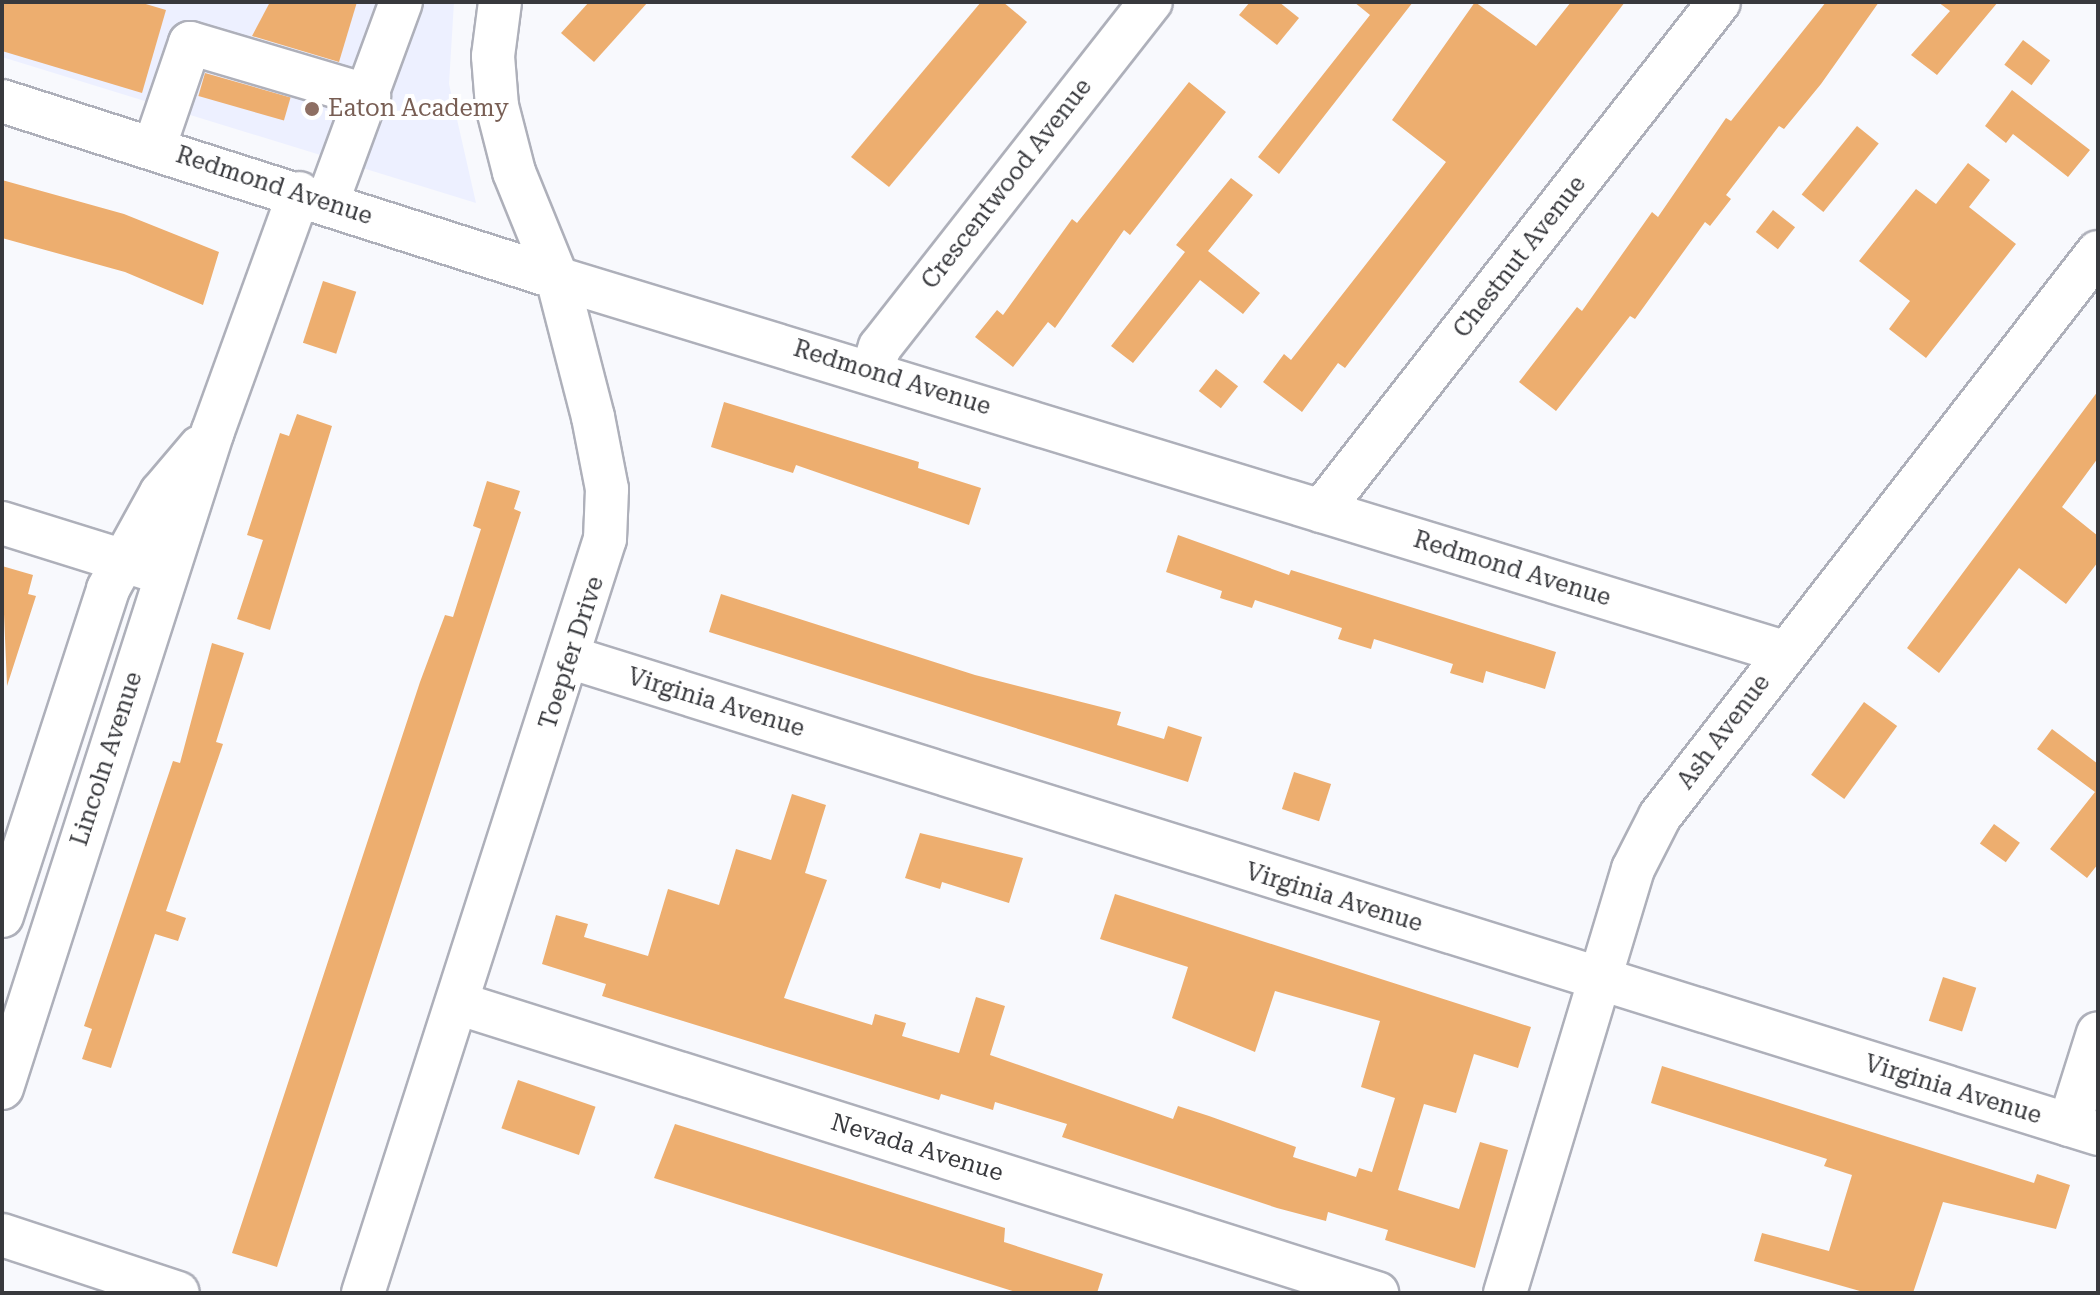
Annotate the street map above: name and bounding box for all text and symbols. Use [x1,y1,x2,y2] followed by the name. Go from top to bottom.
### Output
[916,73,1098,295] street label: Crescentwood Avenue
[328,95,509,123] place label: Eaton Academy
[303,100,321,118] marker: Eaton Academy
[172,141,376,231] street label: Redmond Avenue
[1448,170,1592,344] street label: Chestnut Avenue
[790,334,994,422] street label: Redmond Avenue
[1410,525,1614,613] street label: Redmond Avenue
[534,573,610,733] street label: Toepfer Drive
[624,662,808,744] street label: Virginia Avenue
[65,668,149,850] street label: Lincoln Avenue
[1672,669,1776,795] street label: Ash Avenue
[1242,857,1426,939] street label: Virginia Avenue
[1861,1049,2045,1131] street label: Virginia Avenue
[827,1108,1007,1188] street label: Nevada Avenue

